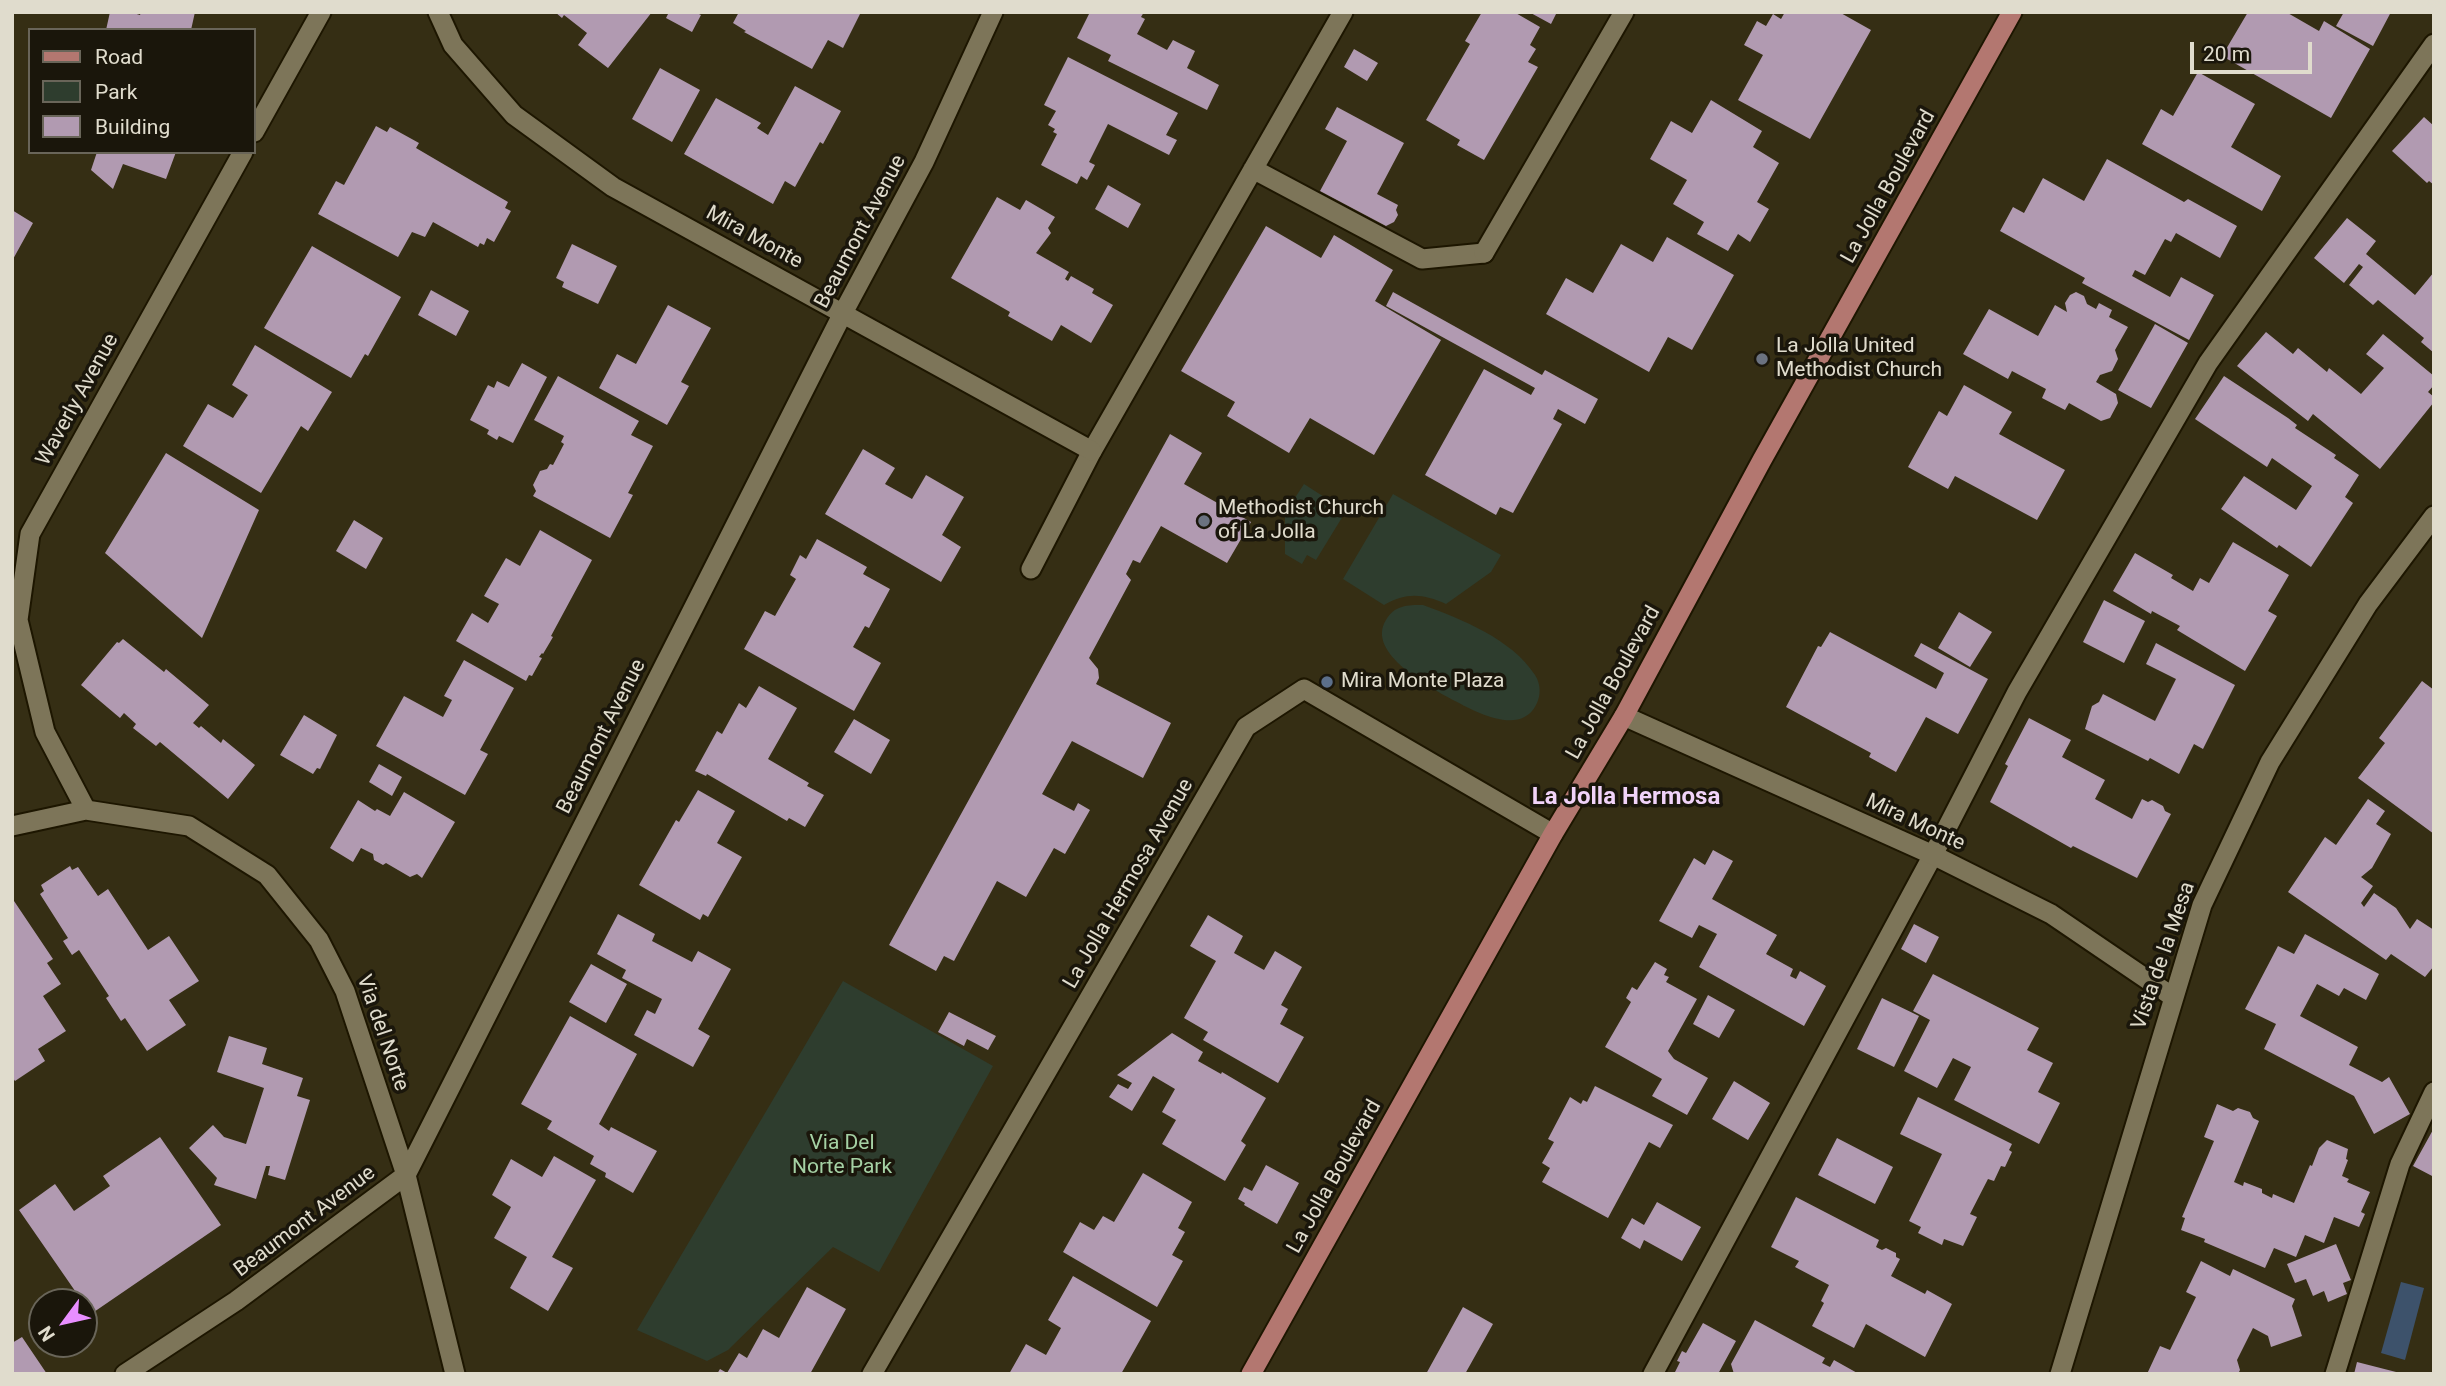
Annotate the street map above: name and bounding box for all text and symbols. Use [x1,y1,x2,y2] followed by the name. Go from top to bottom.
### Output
[28,28,256,154] legend
[2194,28,2316,72] scale bar
[2203,42,2250,66] text: 20 m
[95,45,143,69] text: Road
[95,80,137,104] text: Park
[1836,106,1942,268] street label: La Jolla Boulevard
[95,115,170,139] text: Building
[810,151,912,313] street label: Beaumont Avenue
[701,201,807,275] street label: Mira Monte
[31,330,125,470] street label: Waverly Avenue
[1776,334,1942,384] place label: La Jolla United Methodist Church
[1754,351,1770,367] marker: La Jolla United Methodist Church
[1218,496,1384,546] place label: Methodist Church of La Jolla
[1196,513,1212,529] marker: Methodist Church of La Jolla
[1561,602,1667,764] street label: La Jolla Boulevard
[552,656,652,818] street label: Beaumont Avenue
[1341,669,1505,695] place label: Mira Monte Plaza
[1319,674,1335,690] marker: Mira Monte Plaza
[1059,775,1199,993] street label: La Jolla Hermosa Avenue
[1532,784,1720,812] district label: La Jolla Hermosa
[1861,789,1969,857] street label: Mira Monte
[2127,879,2201,1033] street label: Vista de la Mesa
[350,972,414,1094] street label: Via del Norte
[1282,1096,1388,1258] street label: La Jolla Boulevard
[792,1131,892,1181] park label: Via Del Norte Park
[230,1161,380,1283] street label: Beaumont Avenue
[28,1288,98,1358] north arrow
[33,1322,60,1346] text: N

